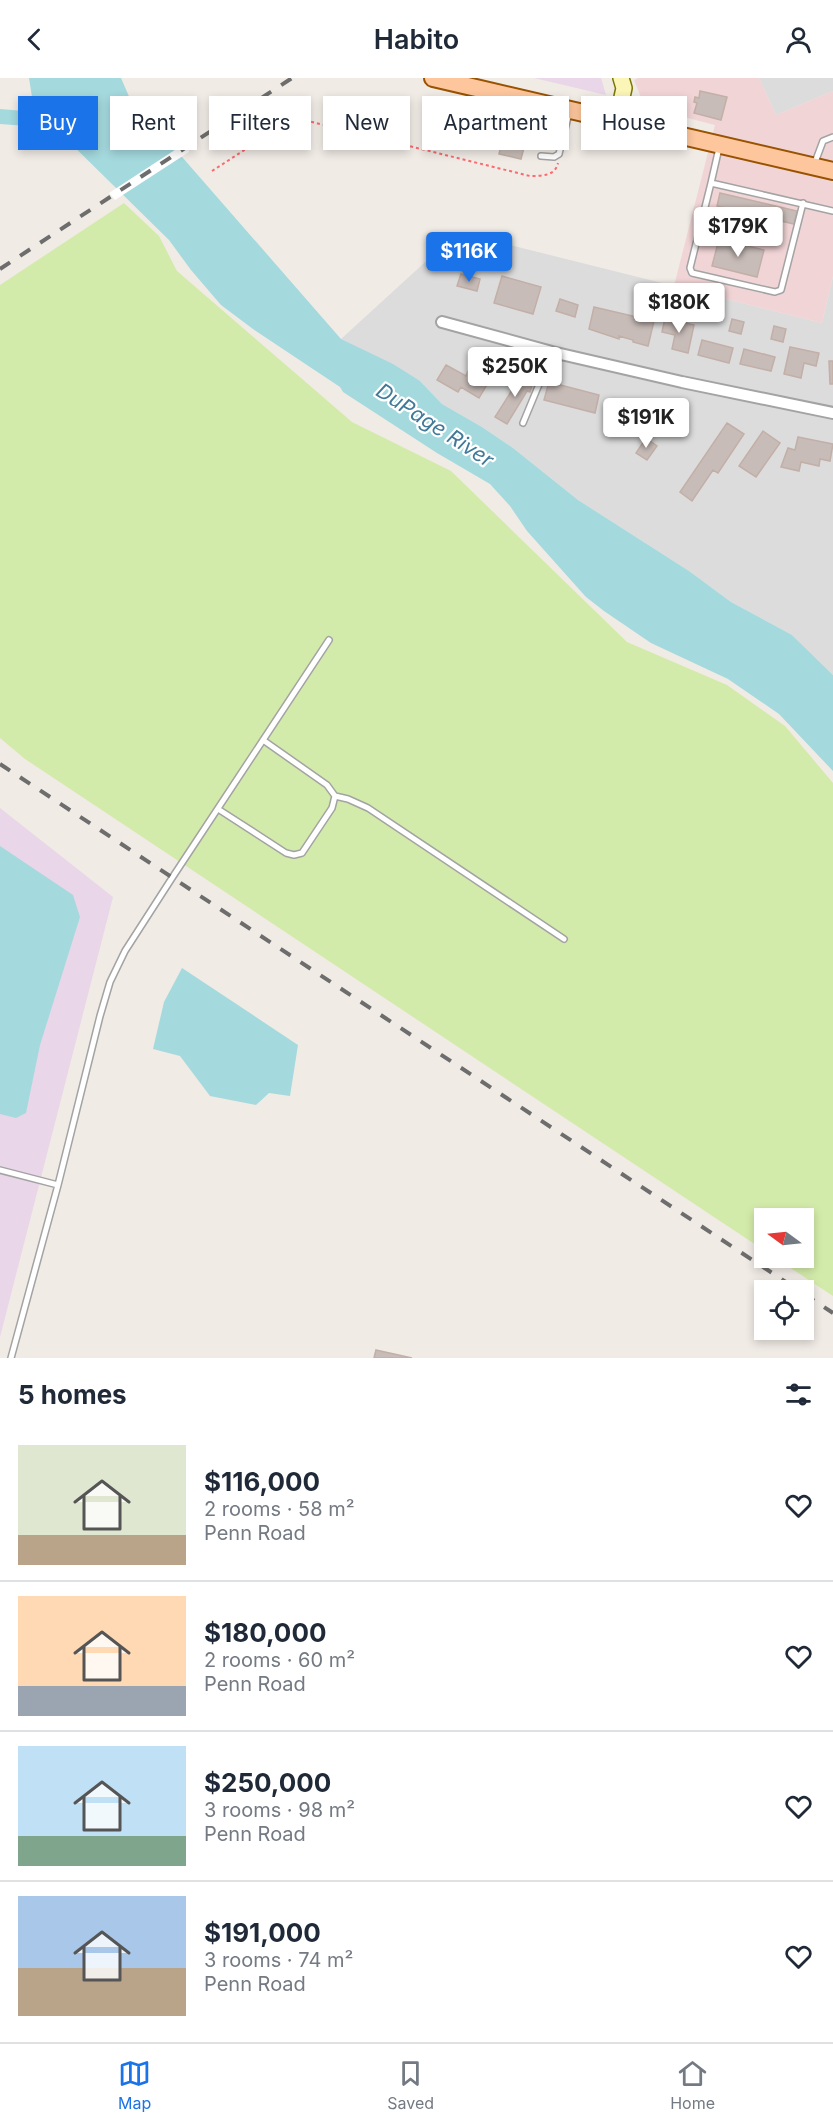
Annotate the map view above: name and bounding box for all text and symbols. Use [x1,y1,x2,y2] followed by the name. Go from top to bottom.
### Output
[18,23,51,56] icon: back
[374,23,459,56] text: Habito
[782,23,815,56] icon: person
[18,96,98,150] chip: Buy
[110,96,197,150] chip: Rent
[209,96,311,150] chip: Filters
[323,96,410,150] chip: New
[422,96,569,150] chip: Apartment
[581,96,687,150] chip: House
[696,207,780,258] pin: $179K
[708,214,768,238] text: $179K
[427,232,511,283] pin: $116K
[440,239,498,263] text: $116K
[637,283,721,334] pin: $180K
[648,290,710,314] text: $180K
[473,347,557,398] pin: $250K
[482,354,548,378] text: $250K
[372,378,499,473] water label: DuPage River
[604,398,688,449] pin: $191K
[617,405,675,429] text: $191K
[754,1208,814,1268] north arrow
[754,1208,814,1340] map controls
[754,1280,814,1340] button: locate
[782,1378,815,1411] icon: filters
[18,1379,127,1410] text: 5 homes
[204,1466,320,1497] text: $116,000
[66,1469,138,1541] icon: home
[782,1489,815,1522] icon: heart
[204,1497,355,1521] text: 2 rooms · 58 m²
[204,1521,306,1545] text: Penn Road
[204,1617,326,1648] text: $180,000
[66,1620,138,1692] icon: home
[782,1640,815,1673] icon: heart
[204,1648,355,1672] text: 2 rooms · 60 m²
[204,1672,306,1696] text: Penn Road
[204,1767,331,1798] text: $250,000
[66,1770,138,1842] icon: home
[782,1790,815,1823] icon: heart
[204,1798,355,1822] text: 3 rooms · 98 m²
[204,1822,306,1846] text: Penn Road
[204,1917,321,1948] text: $191,000
[66,1920,138,1992] icon: home
[782,1940,815,1973] icon: heart
[204,1948,353,1972] text: 3 rooms · 74 m²
[204,1972,306,1996] text: Penn Road
[118,2057,151,2113] tab: Map
[387,2057,434,2113] tab: Saved
[670,2057,715,2113] tab: Home

